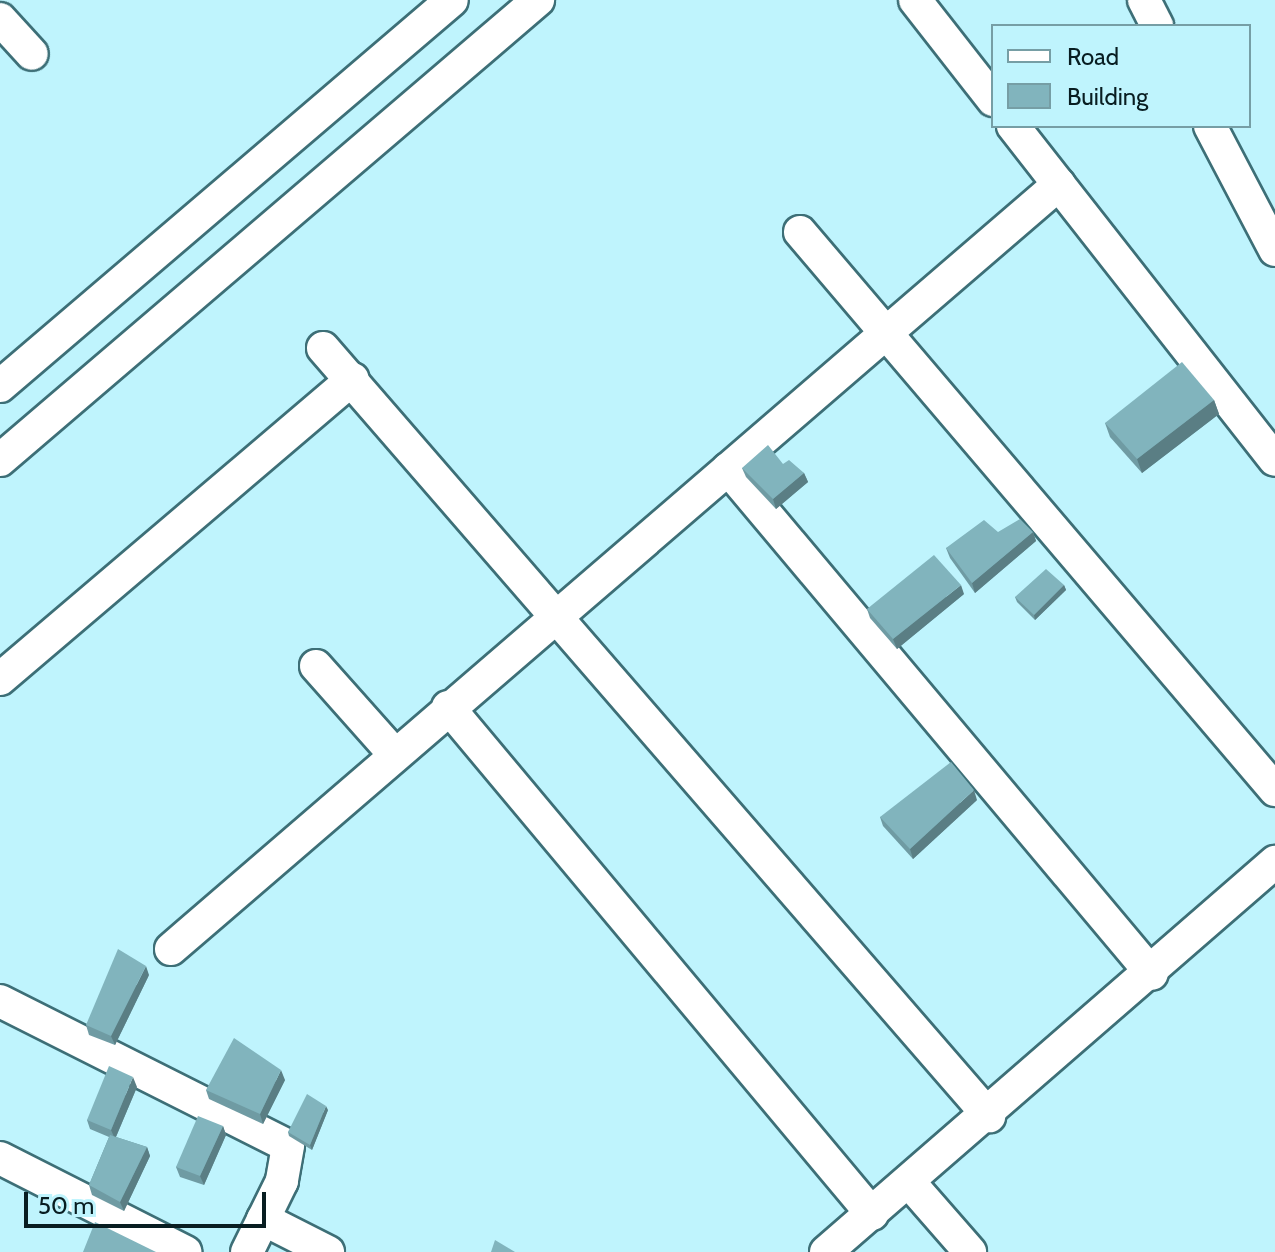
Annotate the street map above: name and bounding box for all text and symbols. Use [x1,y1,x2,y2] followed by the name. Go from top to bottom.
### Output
[991,24,1251,128] legend
[1067,42,1119,71] text: Road
[1067,82,1148,111] text: Building
[28,1176,270,1226] scale bar
[38,1191,94,1220] text: 50 m

